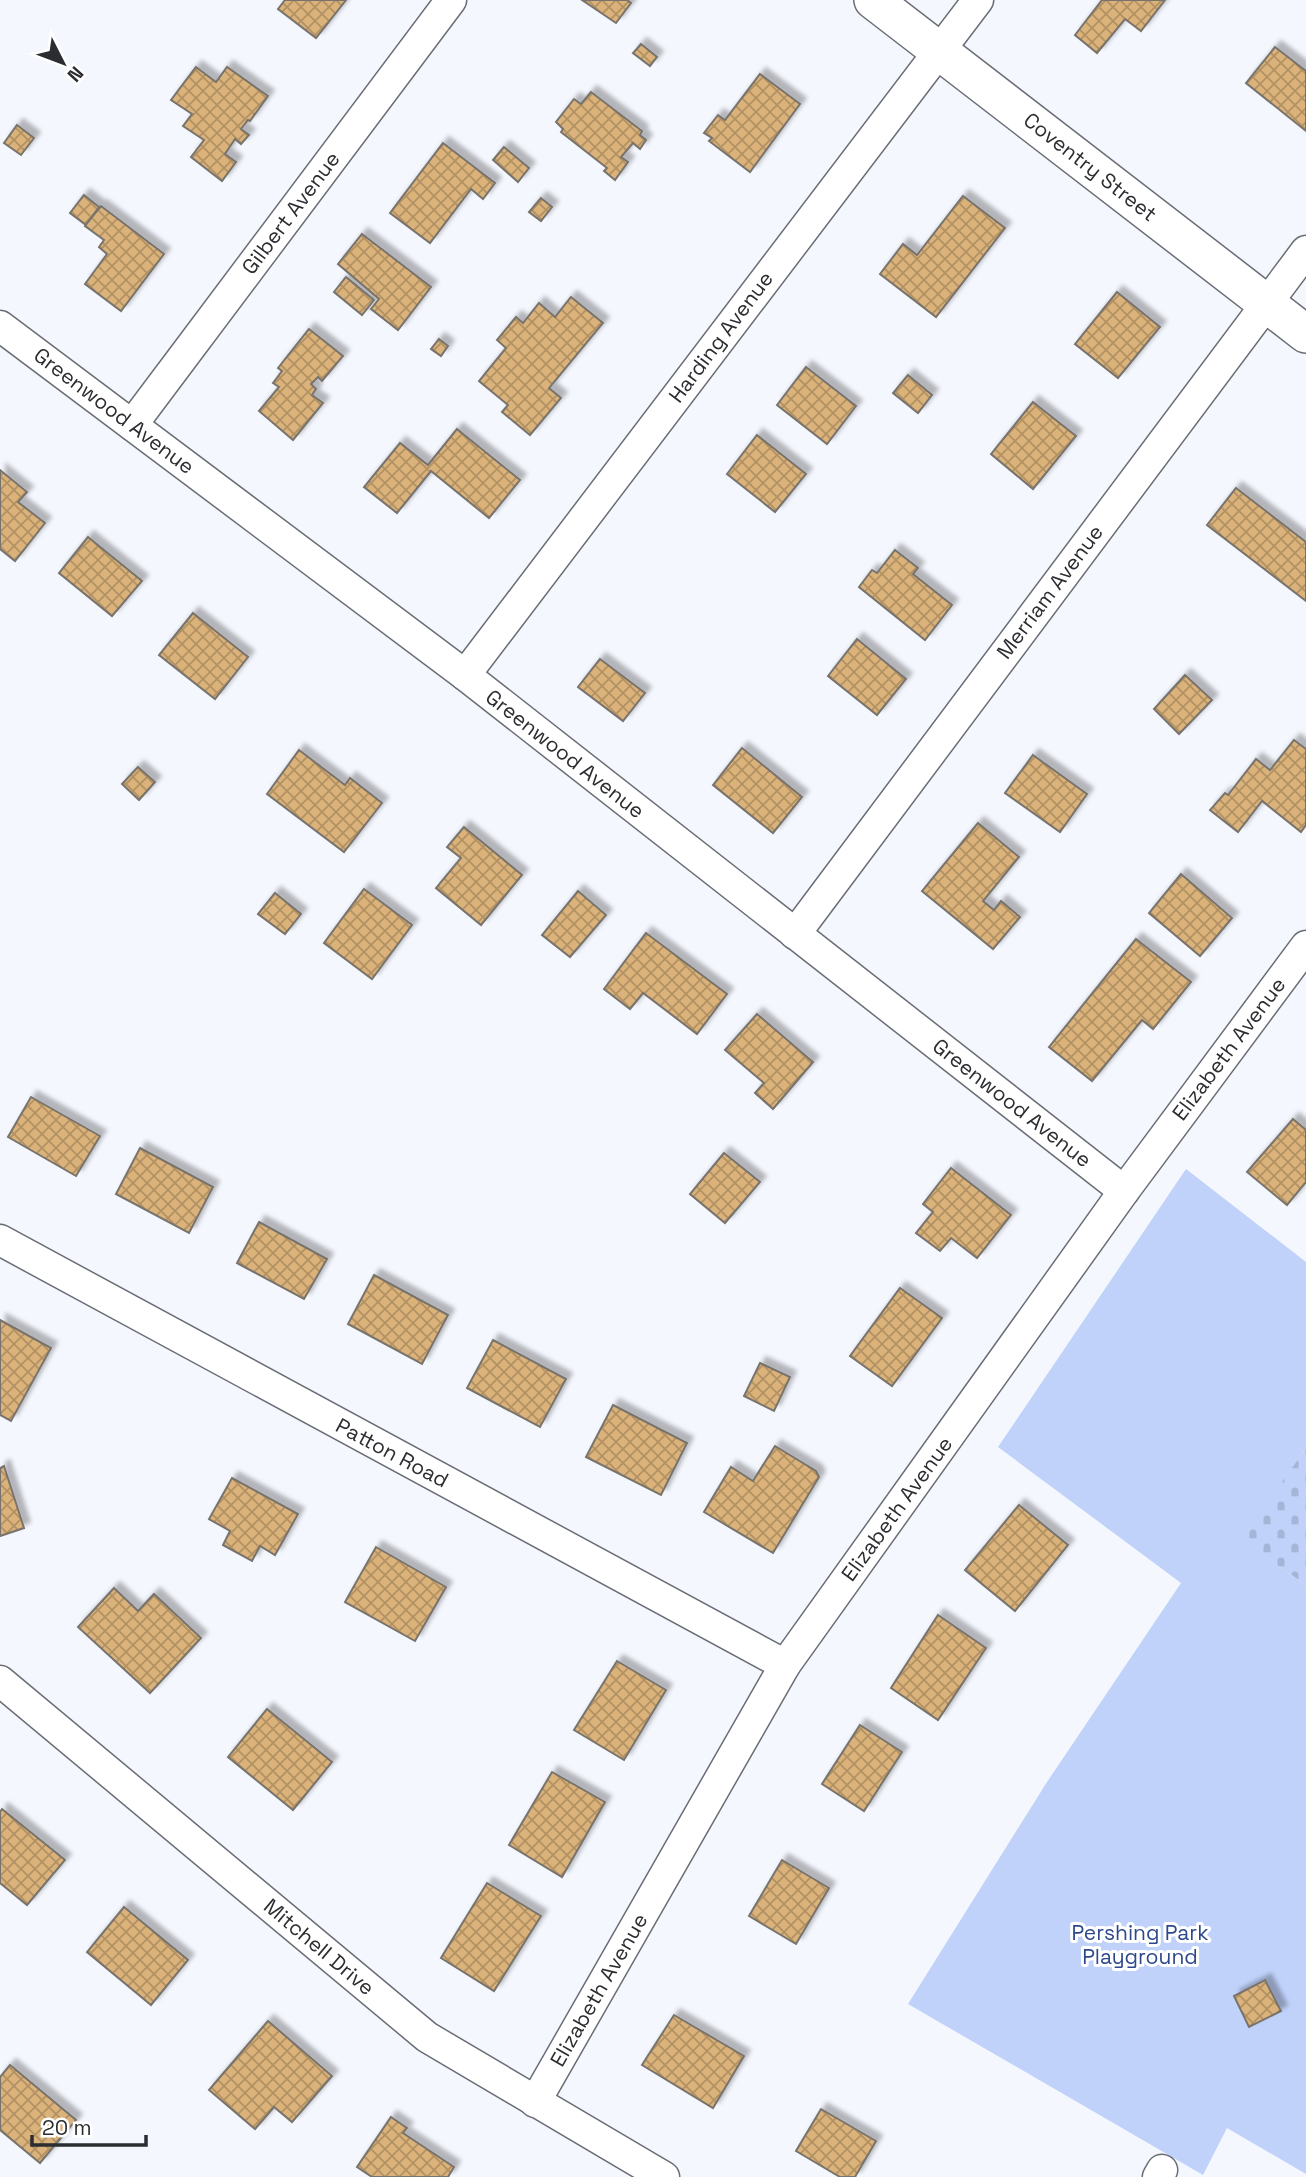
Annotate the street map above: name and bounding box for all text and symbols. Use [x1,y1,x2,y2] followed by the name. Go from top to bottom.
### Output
[28,28,98,98] north arrow
[62,61,89,87] text: N
[1018,106,1162,227] street label: Coventry Street
[236,146,346,280] street label: Gilbert Avenue
[662,266,779,408] street label: Harding Avenue
[29,341,200,480] street label: Greenwood Avenue
[990,519,1109,664] street label: Merriam Avenue
[480,683,650,824] street label: Greenwood Avenue
[1166,972,1291,1126] street label: Elizabeth Avenue
[927,1032,1097,1173] street label: Greenwood Avenue
[331,1412,453,1494] street label: Patton Road
[835,1431,958,1586] street label: Elizabeth Avenue
[258,1892,380,2001] street label: Mitchell Drive
[544,1908,653,2071] street label: Elizabeth Avenue
[1072,1919,1208,1970] park label: Pershing Park Playground
[32,2104,145,2148] scale bar
[42,2114,92,2141] text: 20 m

